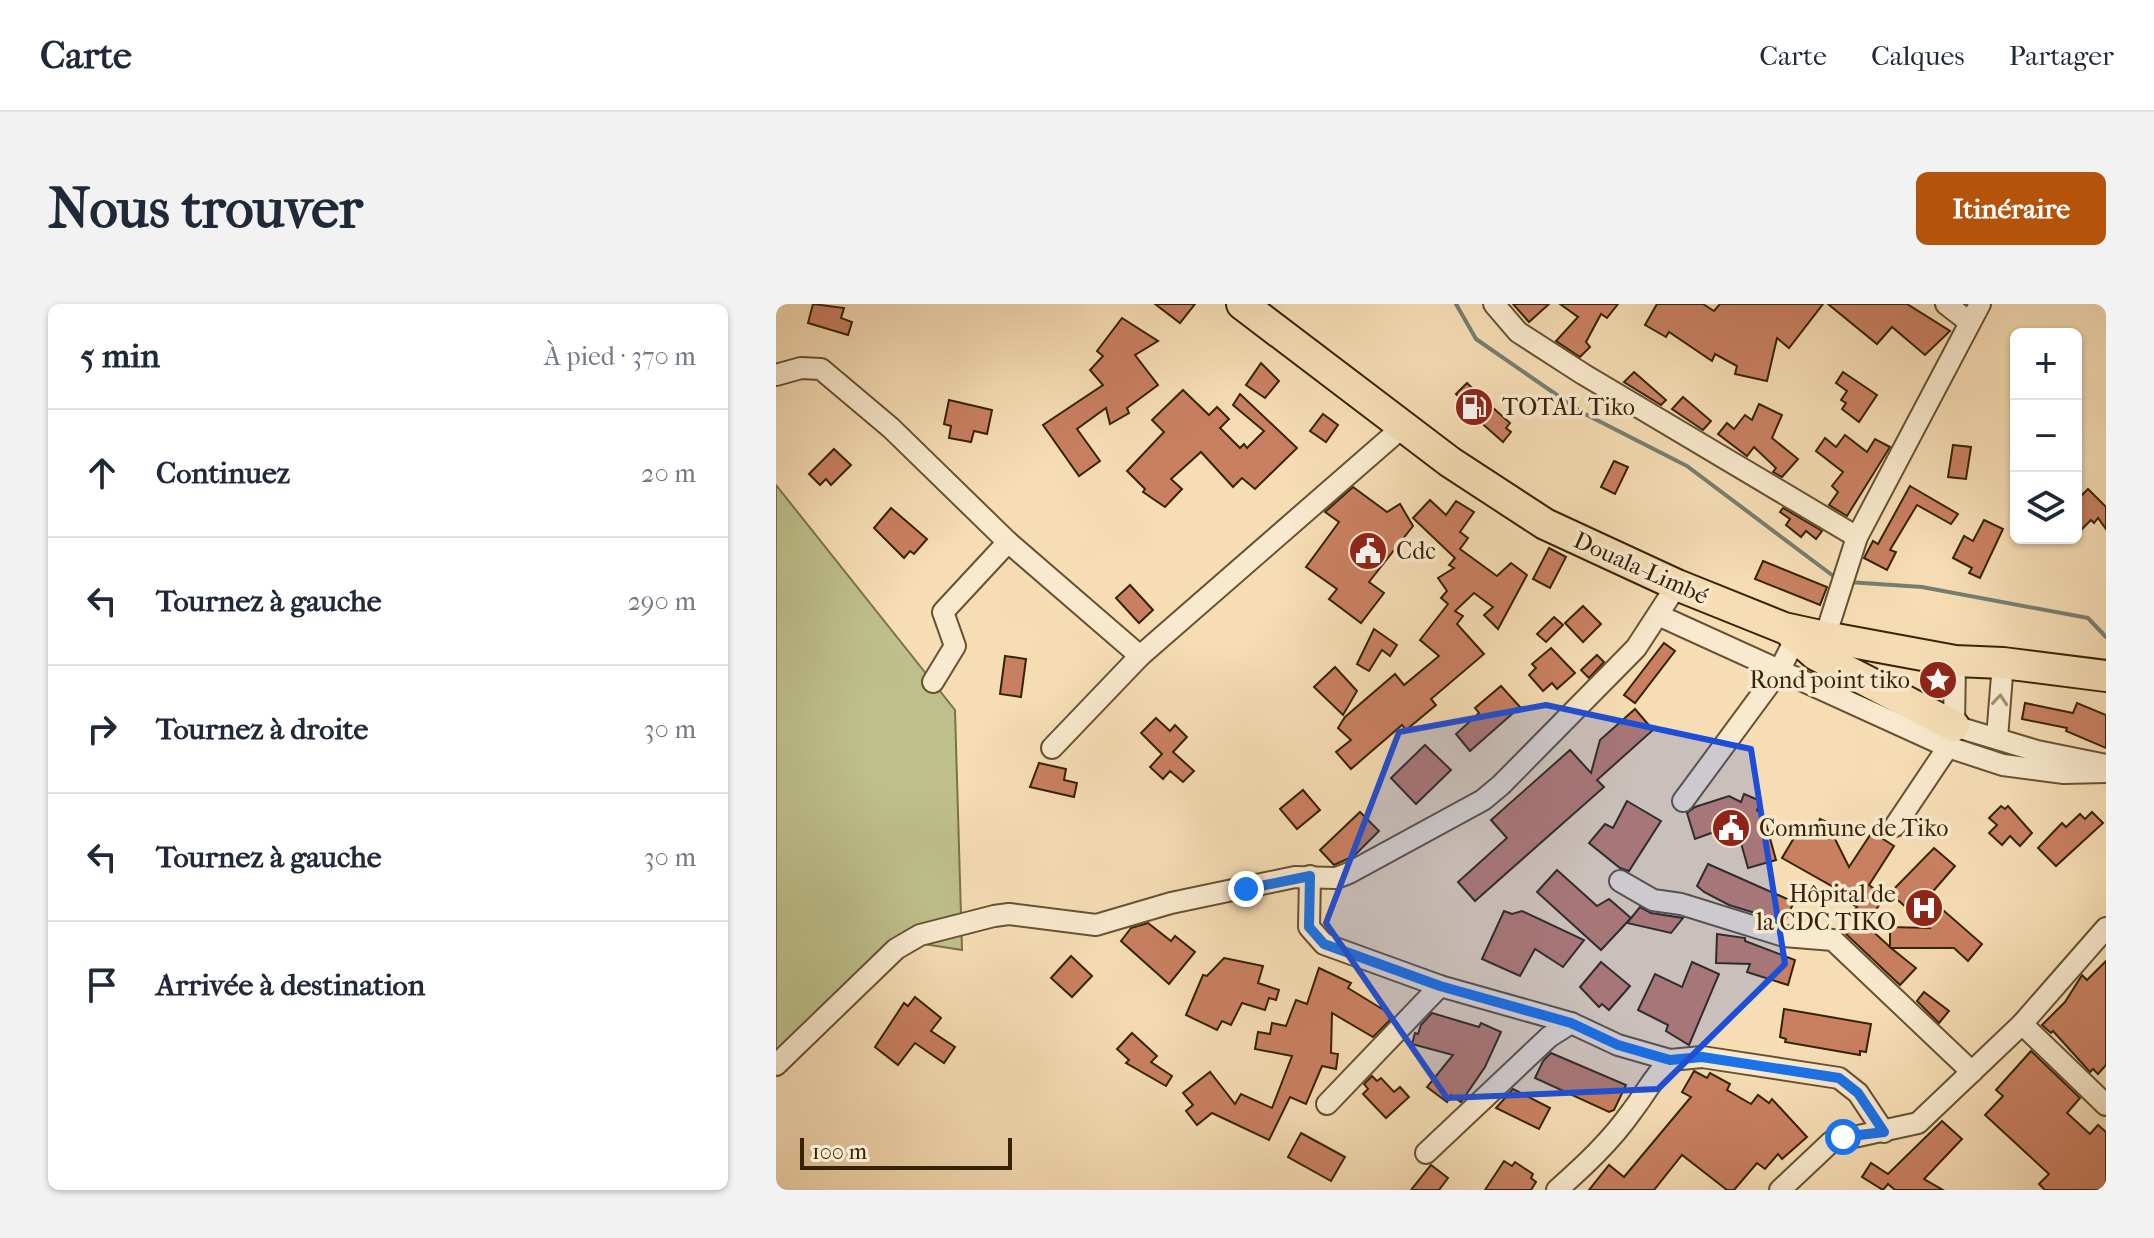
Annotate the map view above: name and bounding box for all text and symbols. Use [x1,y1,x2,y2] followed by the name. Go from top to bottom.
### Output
[40,33,132,78] text: Carte
[1759,39,1827,72] text: Carte
[1871,39,1965,72] text: Calques
[2009,39,2114,72] text: Partager
[1916,172,2106,245] button: Itinéraire
[48,176,363,241] text: Nous trouver
[2010,328,2082,544] map controls
[2010,328,2082,400] button: +
[80,336,160,376] text: 5 min
[544,341,696,372] text: À pied · 370 m
[1453,386,1495,428] fuel station icon: TOTAL Tiko
[1502,393,1635,421] place label: TOTAL Tiko
[2010,400,2082,472] button: −
[80,451,124,495] icon: ahead
[156,456,290,491] text: Continuez
[641,458,696,489] text: 20 m
[2010,472,2082,544] button: layers
[1569,526,1713,610] street label: Douala-Limbé
[1347,530,1389,572] public building icon: Cdc
[1396,537,1436,565] place label: Cdc
[80,579,124,623] icon: left
[156,584,382,619] text: Tournez à gauche
[627,586,696,617] text: 290 m
[1917,659,1959,701] place icon: Rond point tiko
[1749,666,1910,694] place label: Rond point tiko
[1991,693,2008,706] one-way arrow
[80,707,124,751] icon: right
[156,712,368,747] text: Tournez à droite
[644,714,696,745] text: 30 m
[1710,807,1752,849] public building icon: Commune de Tiko
[1759,814,1948,842] place label: Commune de Tiko
[80,835,124,879] icon: left
[156,840,382,875] text: Tournez à gauche
[644,842,696,873] text: 30 m
[1228,871,1264,907] route end
[1755,880,1896,936] place label: Hôpital de la CDC TIKO
[1903,887,1945,929] hospital icon: Hôpital de la CDC TIKO
[80,963,124,1007] icon: arrive
[156,968,425,1003] text: Arrivée à destination
[1825,1119,1861,1155] route start
[800,1134,1012,1170] scale bar
[812,1139,867,1165] text: 100 m

